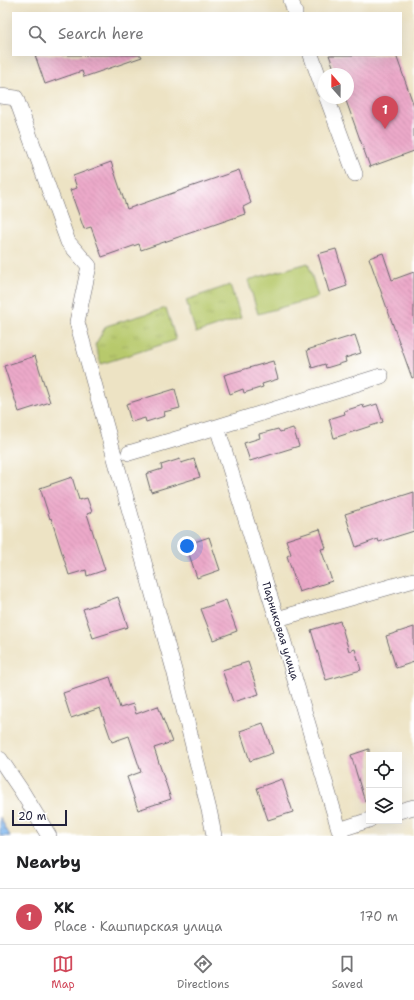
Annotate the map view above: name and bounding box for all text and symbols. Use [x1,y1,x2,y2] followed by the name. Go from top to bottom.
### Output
[12,12,402,56] search box
[26,23,48,45] icon: search
[58,24,144,44] text: Search here
[318,68,354,104] north arrow
[372,96,398,129] pin: 1
[177,536,197,556] your location
[258,580,303,682] street label: Парниковая улица
[366,752,402,824] map controls
[366,752,402,788] button: locate
[366,788,402,824] button: layers
[12,808,67,827] scale bar
[18,809,46,824] text: 20 m
[16,851,81,873] text: Nearby
[54,898,74,918] text: ХК
[26,908,32,925] text: 1
[360,908,398,925] text: 170 m
[54,918,222,935] text: Place · Кашпирская улица
[51,953,75,992] tab: Map
[177,953,229,992] tab: Directions
[332,953,363,992] tab: Saved

